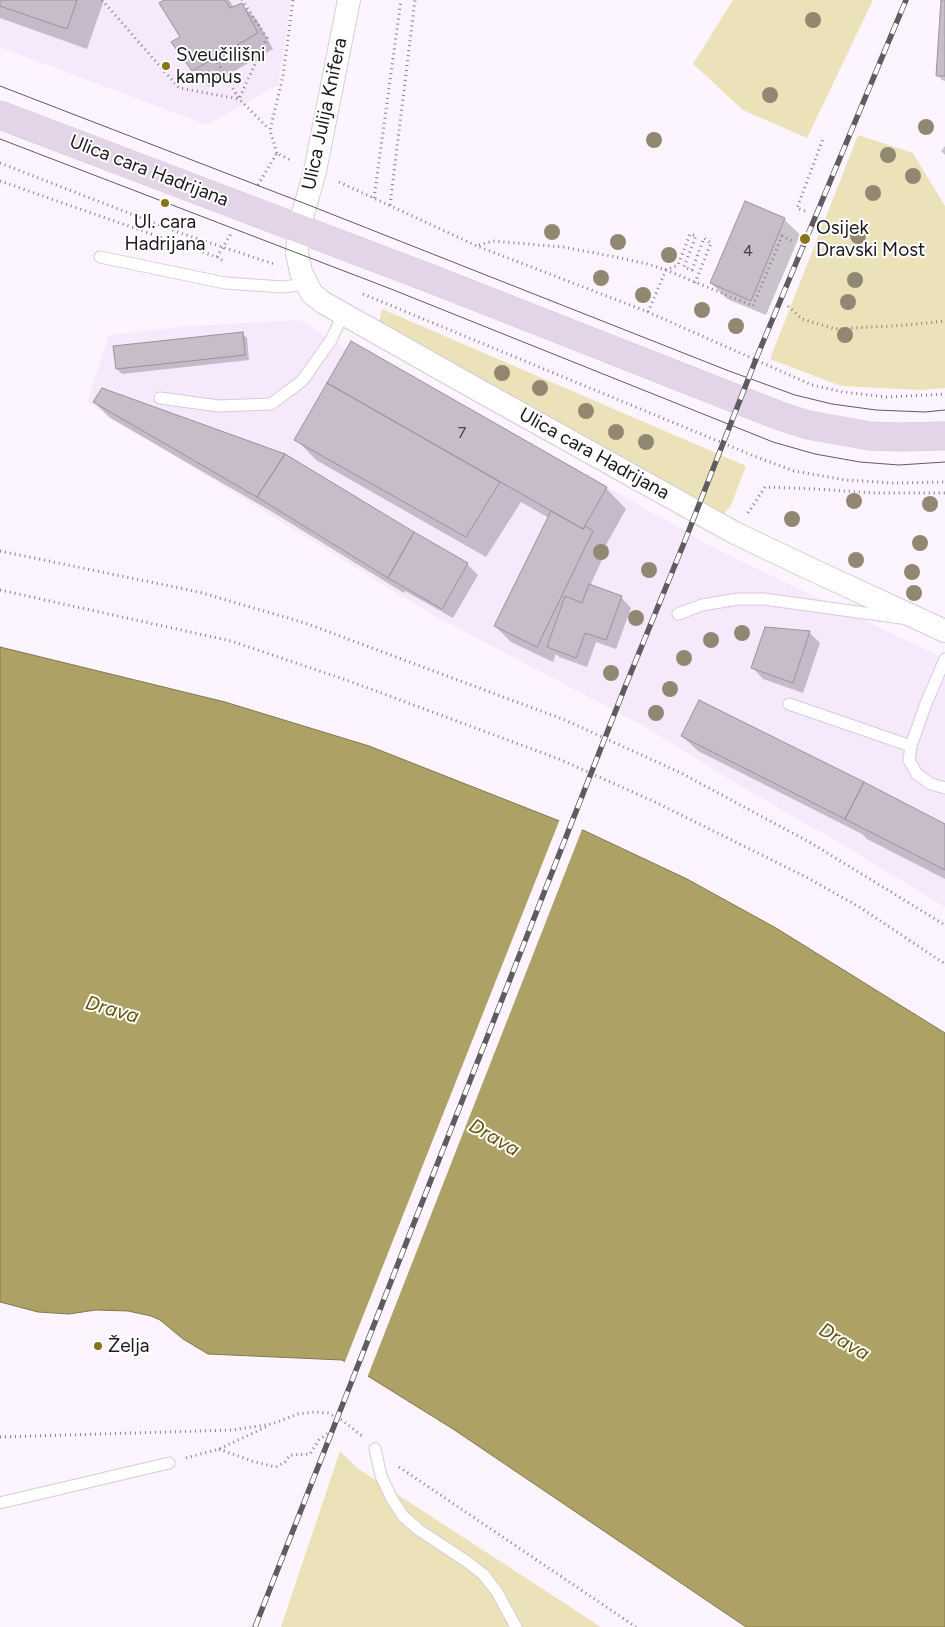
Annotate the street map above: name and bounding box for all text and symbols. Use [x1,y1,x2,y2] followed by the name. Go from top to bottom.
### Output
[298,36,352,192] street label: Ulica Julija Knifera
[176,44,266,88] place label: Sveučilišni kampus
[160,60,172,72] marker: Sveučilišni kampus
[66,130,232,212] street label: Ulica cara Hadrijana
[159,197,171,209] marker: Ul. cara Hadrijana
[124,211,206,255] place label: Ul. cara Hadrijana
[816,217,925,261] place label: Osijek Dravski Most
[798,232,812,246] marker: Osijek Dravski Most
[743,241,753,261] house number: 4
[515,403,673,505] street label: Ulica cara Hadrijana
[458,423,466,443] house number: 7
[83,991,141,1029] water label: Drava
[465,1114,523,1162] water label: Drava
[815,1318,873,1366] water label: Drava
[108,1335,150,1357] place label: Želja
[92,1340,104,1352] marker: Želja

